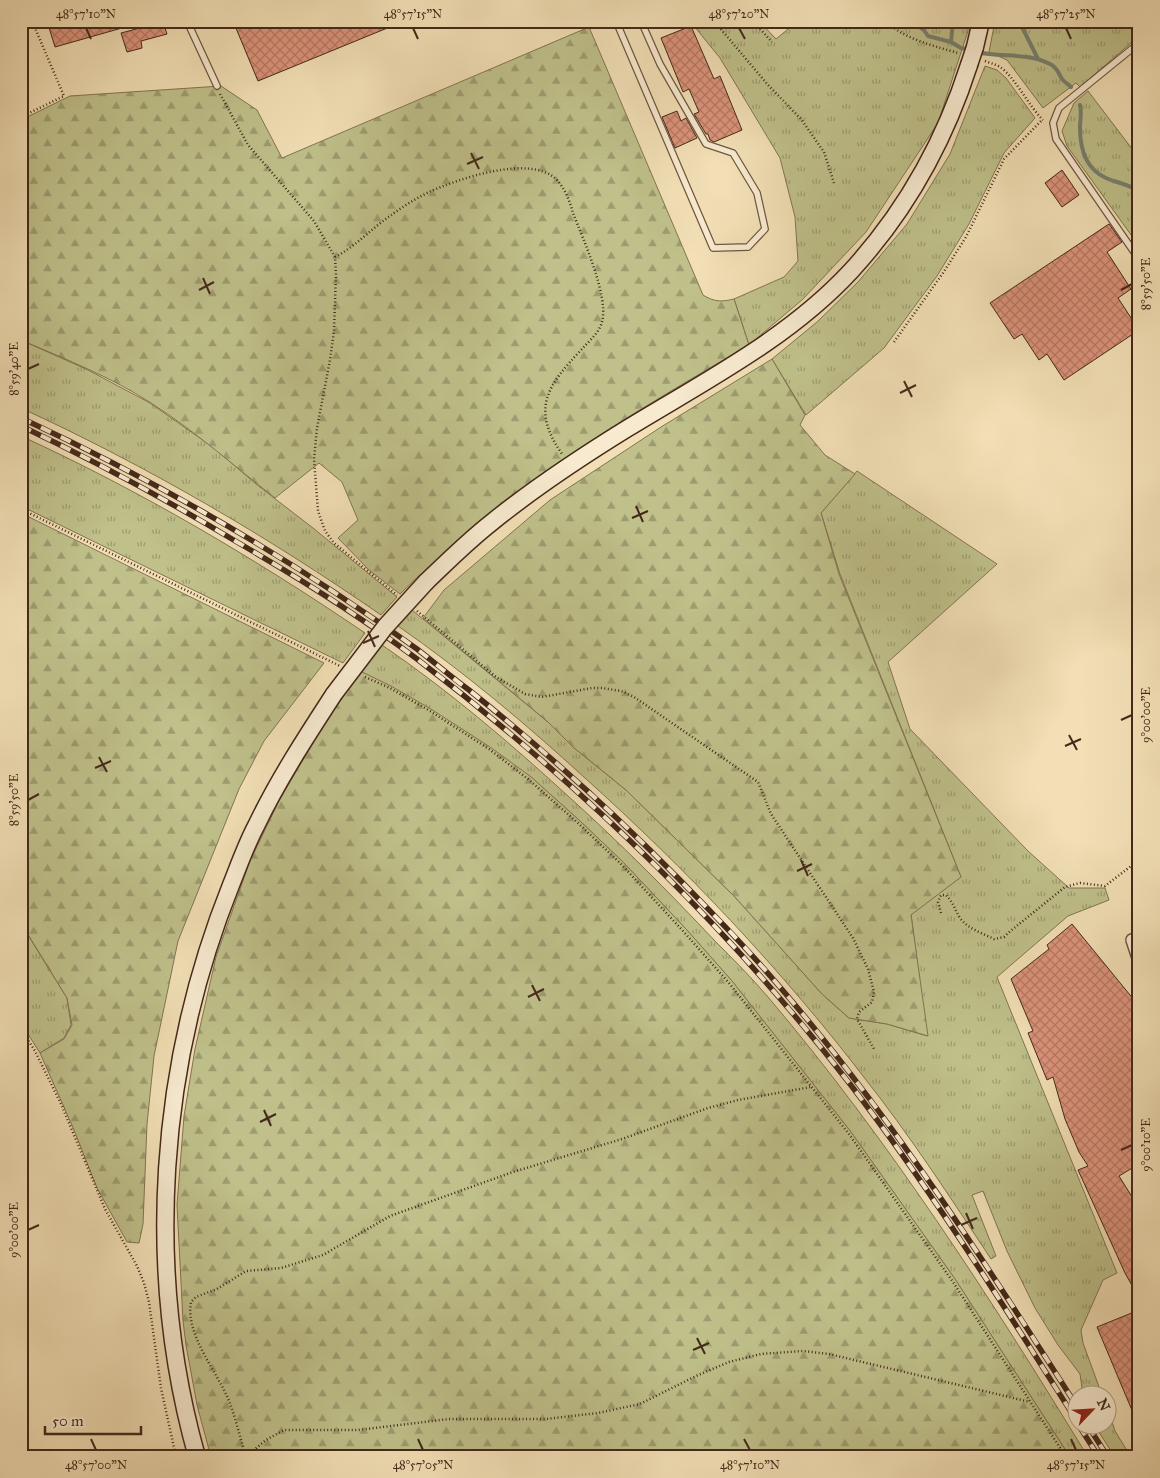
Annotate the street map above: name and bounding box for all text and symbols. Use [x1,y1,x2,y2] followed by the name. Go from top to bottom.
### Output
[56,7,116,21] text: 48°57'10"N
[384,7,442,21] text: 48°57'15"N
[708,7,770,21] text: 48°57'20"N
[1036,7,1096,21] text: 48°57'25"N
[1139,257,1153,310] text: 8°59'50"E
[7,342,21,396] text: 8°59'40"E
[1139,687,1153,743] text: 9°00'00"E
[7,773,21,826] text: 8°59'50"E
[1139,1118,1153,1172] text: 9°00'10"E
[7,1202,21,1258] text: 9°00'00"E
[1068,1386,1118,1436] north arrow
[1093,1396,1114,1414] text: N
[45,1403,141,1435] scale bar
[52,1412,84,1430] text: 50 m
[65,1458,127,1472] text: 48°57'00"N
[393,1458,453,1472] text: 48°57'05"N
[720,1458,780,1472] text: 48°57'10"N
[1047,1458,1105,1472] text: 48°57'15"N

